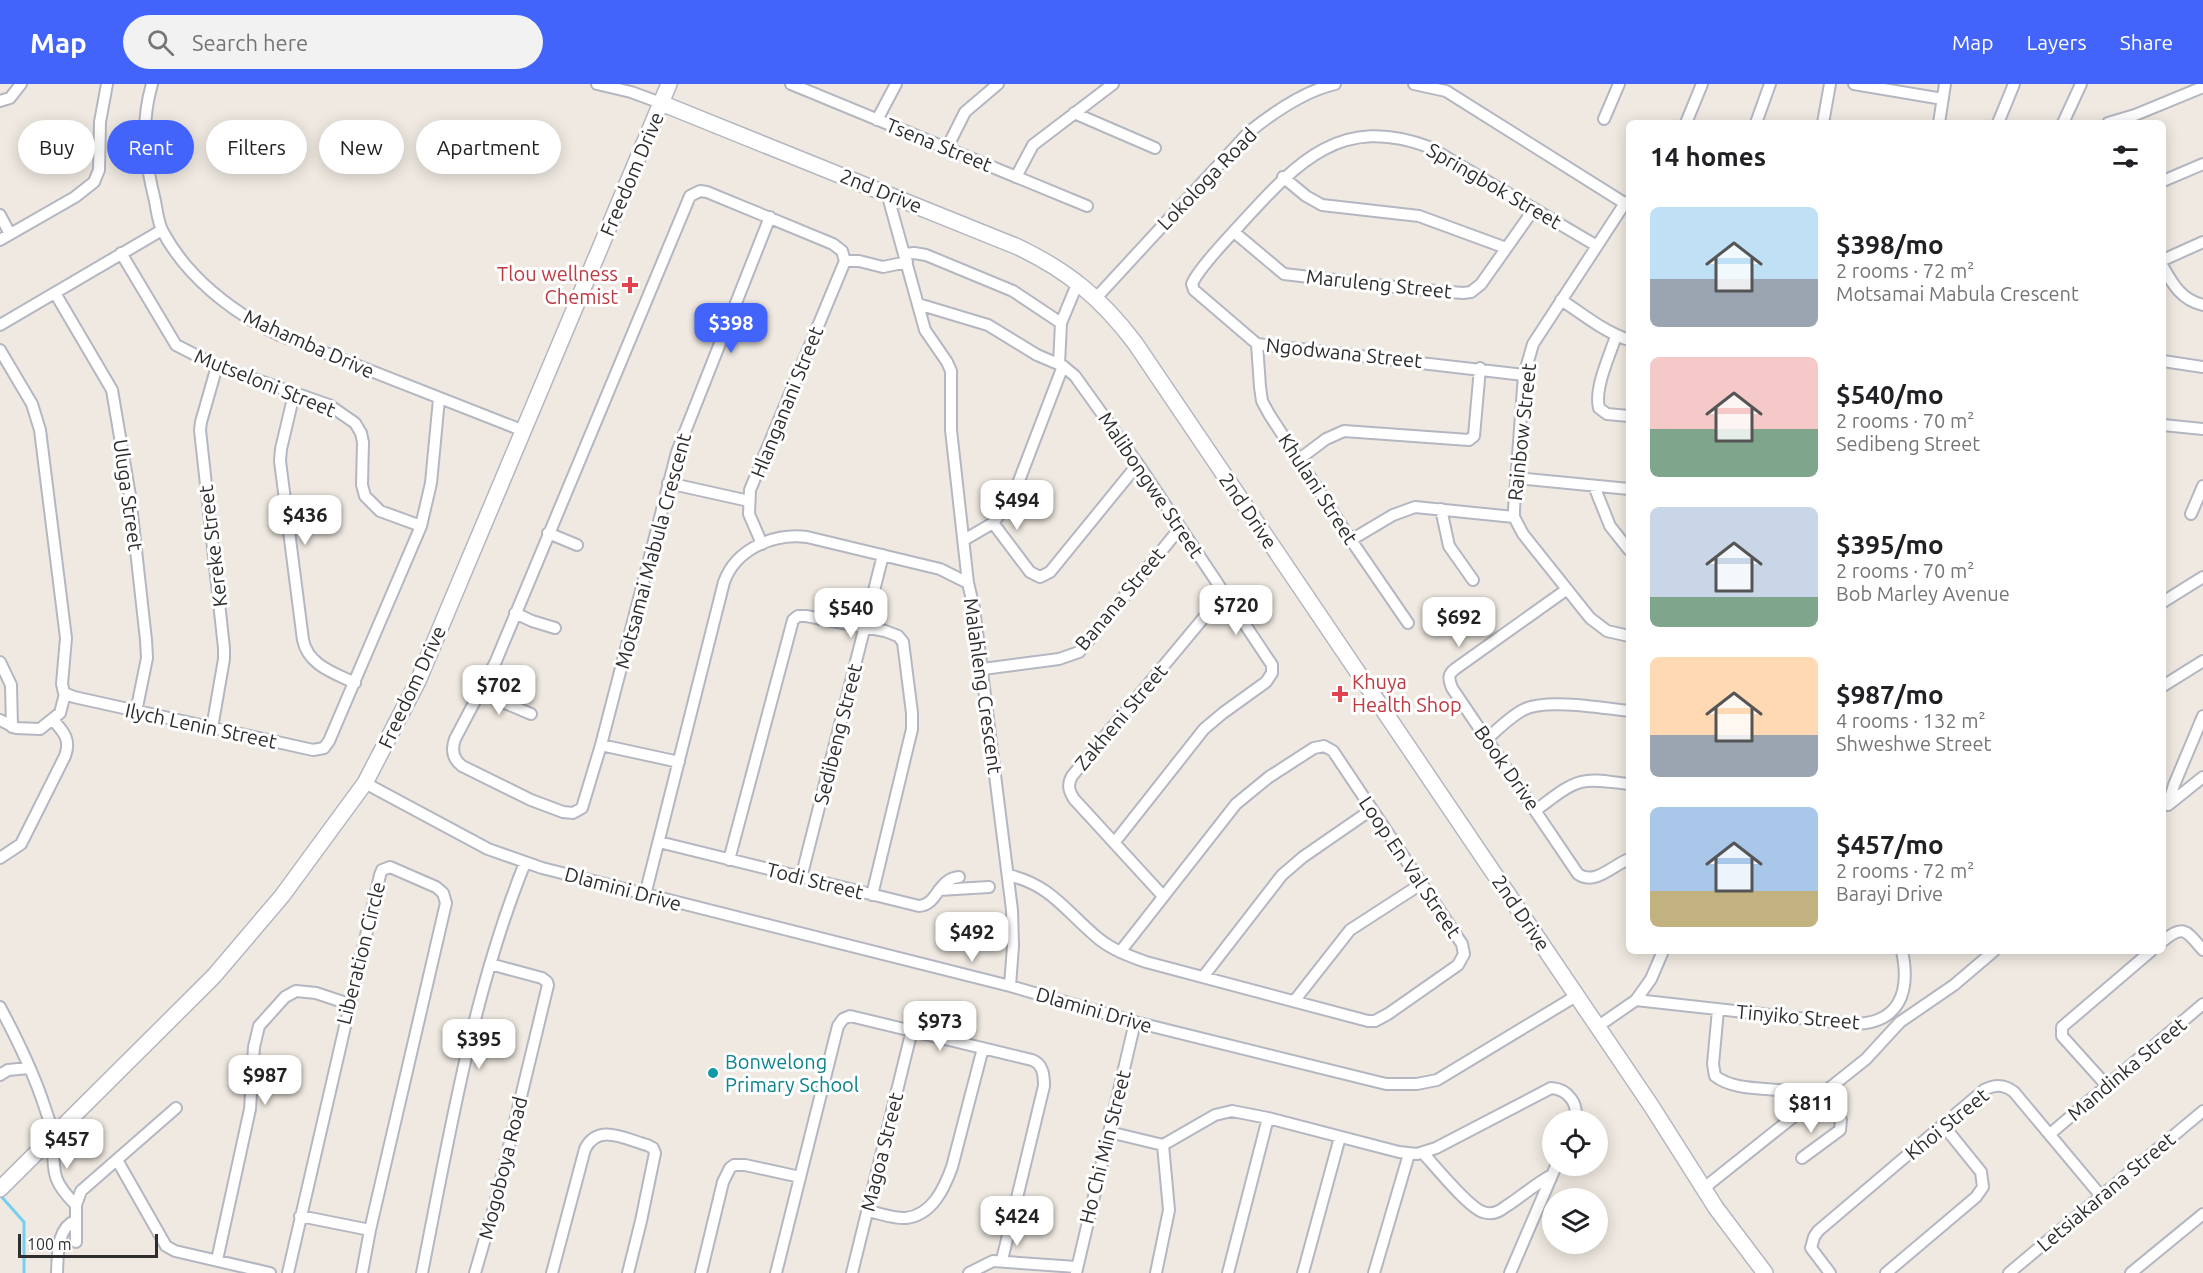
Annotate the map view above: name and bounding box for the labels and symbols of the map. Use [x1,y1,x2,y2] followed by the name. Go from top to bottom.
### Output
[595,108,668,239] street label: Freedom Drive
[883,113,996,176] street label: Tsena Street
[1152,123,1261,234] street label: Lokologa Road
[1423,138,1566,233] street label: Springbok Street
[837,164,925,217] street label: 2nd Drive
[497,262,618,308] place label: Tlou wellness Chemist
[1305,264,1453,303] street label: Maruleng Street
[623,278,637,292] marker: Tlou wellness Chemist
[695,303,767,354] pin: $398
[240,304,378,383] street label: Mahamba Drive
[746,323,827,481] street label: Hlanganani Street
[1265,333,1423,372] street label: Ngodwana Street
[191,344,339,421] street label: Mutseloni Street
[1503,362,1540,502] street label: Rainbow Street
[1094,407,1209,562] street label: Malibongwe Street
[1274,429,1363,548] street label: Khulani Street
[610,430,695,671] street label: Motsamai Mabula Crescent
[109,438,148,552] street label: Uluga Street
[1215,469,1282,553] street label: 2nd Drive
[981,480,1053,531] pin: $494
[194,484,231,608] street label: Kereke Street
[269,495,341,546] pin: $436
[1070,543,1169,655] street label: Banana Street
[1200,585,1272,636] pin: $720
[815,588,887,639] pin: $540
[960,596,1007,776] street label: Malahleng Crescent
[1423,597,1495,648] pin: $692
[373,622,450,752] street label: Freedom Drive
[1070,659,1172,774] street label: Zakheni Street
[809,661,866,807] street label: Sedibeng Street
[463,665,535,716] pin: $702
[1352,670,1462,716] place label: Khuya Health Shop
[1333,687,1347,701] marker: Khuya Health Shop
[123,698,279,753] street label: Ilych Lenin Street
[1470,721,1545,814] street label: Book Drive
[1355,792,1466,942] street label: Loop En Val Street
[764,857,866,904] street label: Todi Street
[562,862,684,915] street label: Dlamini Drive
[1488,871,1555,955] street label: 2nd Drive
[332,879,389,1027] street label: Liberation Circle
[936,912,1008,963] pin: $492
[1033,982,1155,1037] street label: Dlamini Drive
[1735,1000,1861,1033] street label: Tinyiko Street
[904,1001,976,1052] pin: $973
[2063,1012,2191,1125] street label: Mandinka Street
[443,1019,515,1070] pin: $395
[725,1050,859,1096] place label: Bonwelong Primary School
[229,1055,301,1106] pin: $987
[706,1066,720,1080] marker: Bonwelong Primary School
[1074,1068,1135,1226] street label: Ho Chi Min Street
[1775,1083,1847,1134] pin: $811
[1900,1083,1993,1164] street label: Khoi Street
[856,1090,907,1214] street label: Magoa Street
[474,1094,531,1242] street label: Mogoboya Road
[31,1119,103,1170] pin: $457
[2032,1127,2180,1256] street label: Letsiakarana Street
[981,1196,1053,1247] pin: $424
[18,1231,158,1258] scale bar

